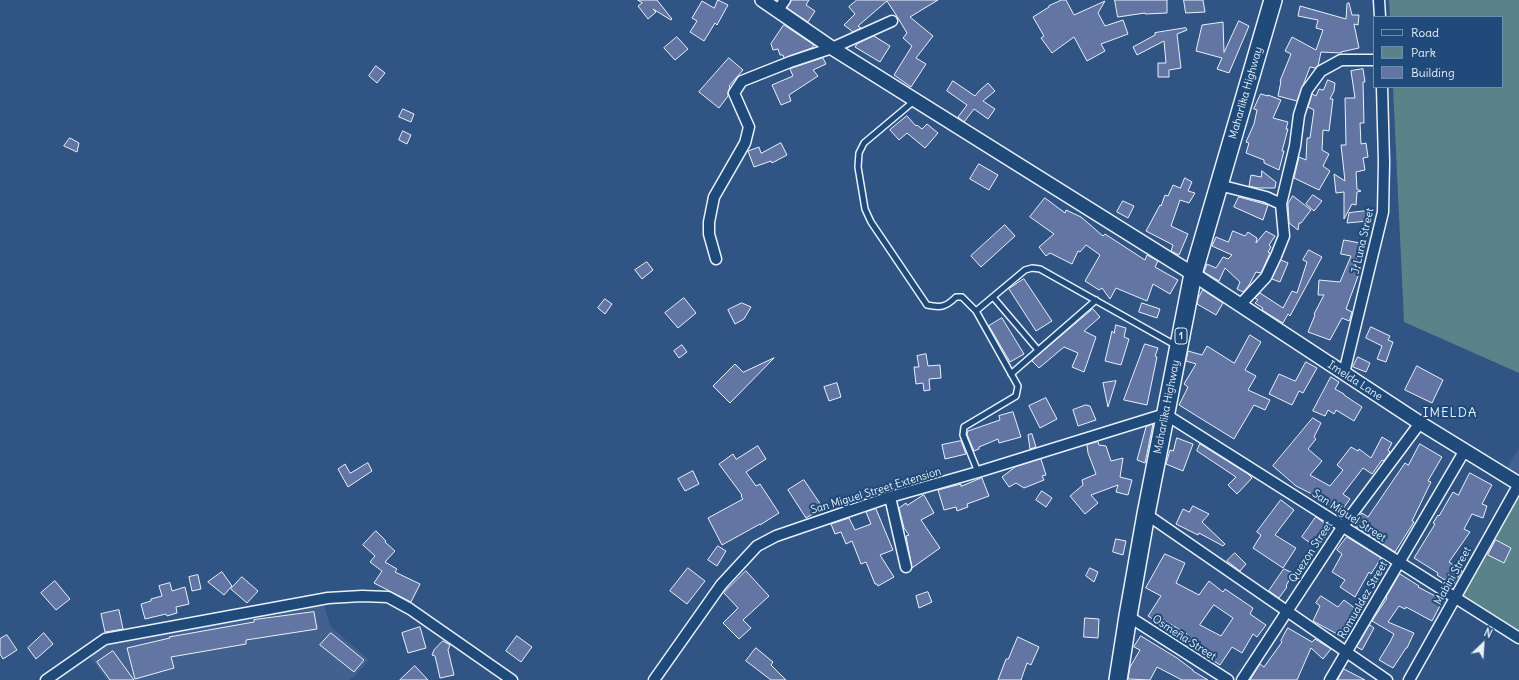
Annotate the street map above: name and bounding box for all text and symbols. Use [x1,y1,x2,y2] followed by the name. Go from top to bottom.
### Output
[1373,16,1503,88] legend
[1411,25,1439,40] text: Road
[1226,45,1266,141] street label: Maharlika Highway
[1411,45,1436,60] text: Park
[1411,65,1455,80] text: Building
[1349,207,1377,275] street label: J. Luna Street
[1175,328,1187,344] road number: 1
[1325,358,1385,404] street label: Imelda Lane
[1151,359,1183,455] street label: Maharlika Highway
[1423,405,1477,421] district label: IMELDA
[809,465,943,517] street label: San Miguel Street Extension
[1310,487,1388,545] street label: San Miguel Street
[1286,519,1336,585] street label: Quezon Street
[1432,545,1474,607] street label: Mabini Street
[1335,559,1391,641] street label: Romualdez Street
[1149,612,1219,664] street label: Osmeña Street
[1463,624,1503,664] north arrow
[1482,625,1494,641] text: N

